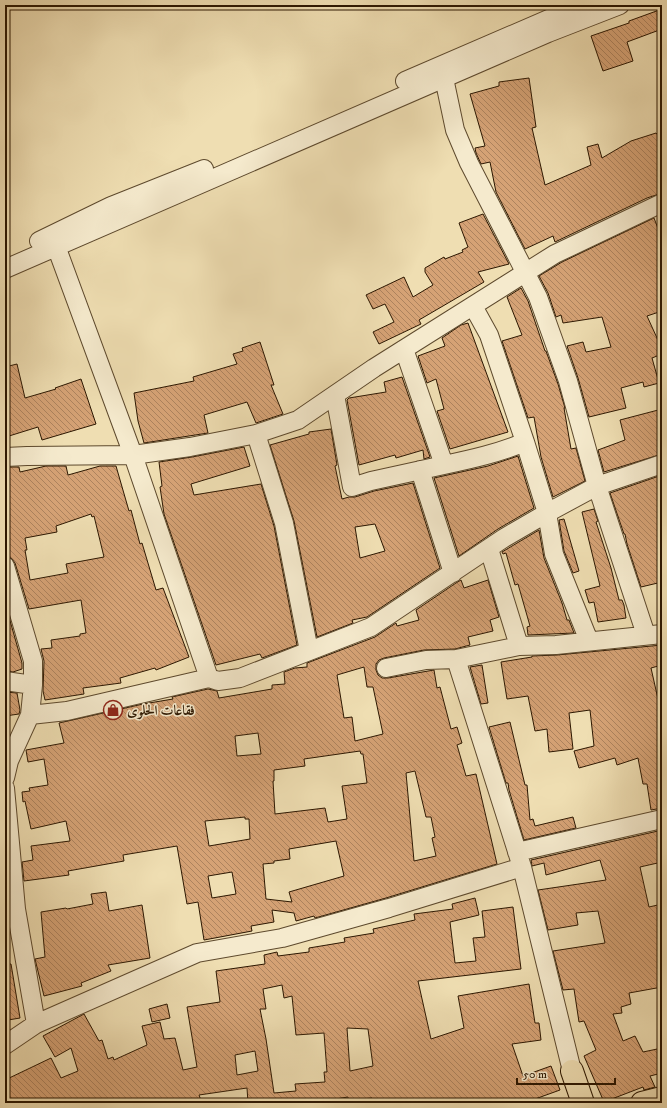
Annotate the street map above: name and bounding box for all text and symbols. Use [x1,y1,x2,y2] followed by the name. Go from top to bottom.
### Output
[102,699,124,721] shop icon: فقاعات الحلوى
[127,702,195,720] place label: فقاعات الحلوى
[517,1060,615,1086] scale bar
[523,1067,547,1082] text: 50 m

